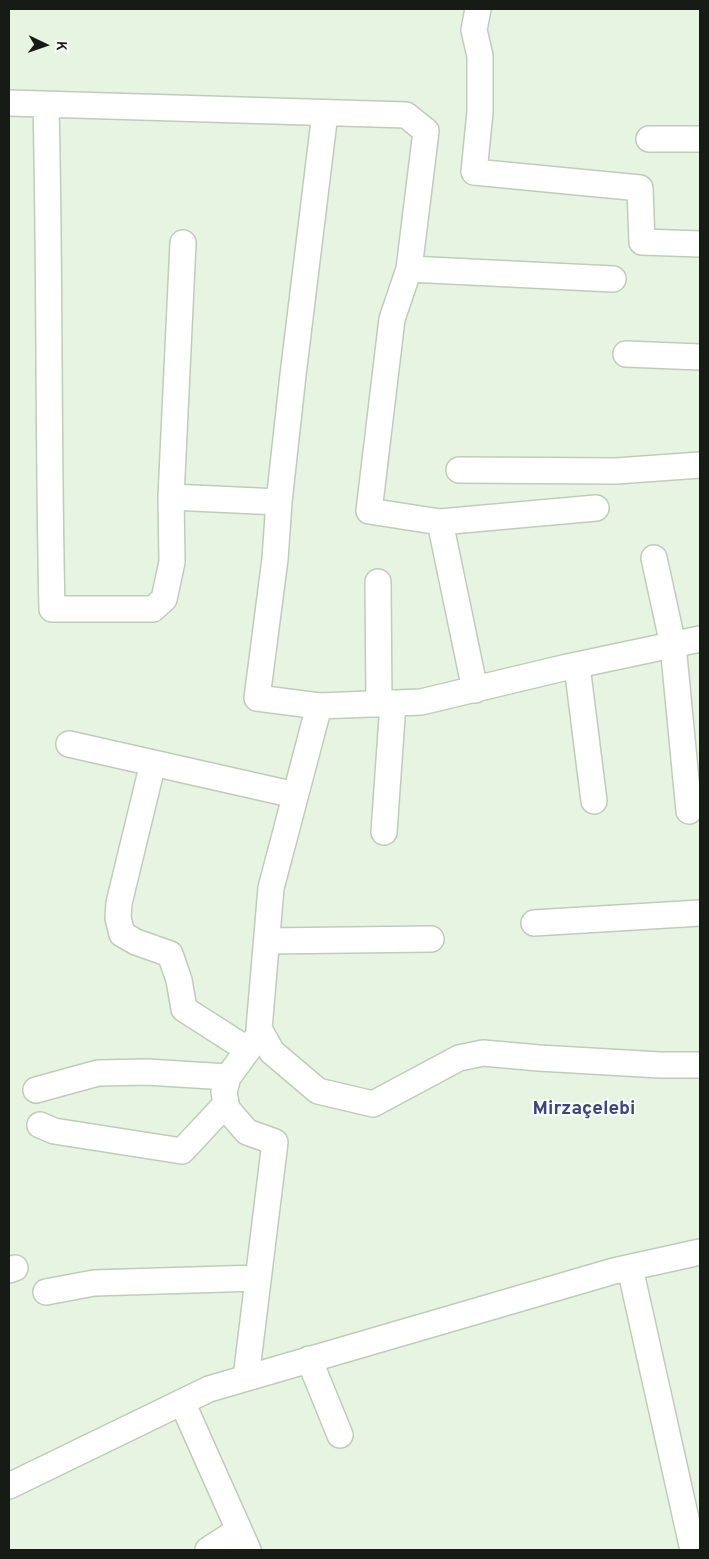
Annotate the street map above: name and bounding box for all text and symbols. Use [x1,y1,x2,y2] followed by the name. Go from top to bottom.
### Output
[20,20,70,70] north arrow
[52,40,69,51] text: K
[533,1099,635,1121] district label: Mirzaçelebi

